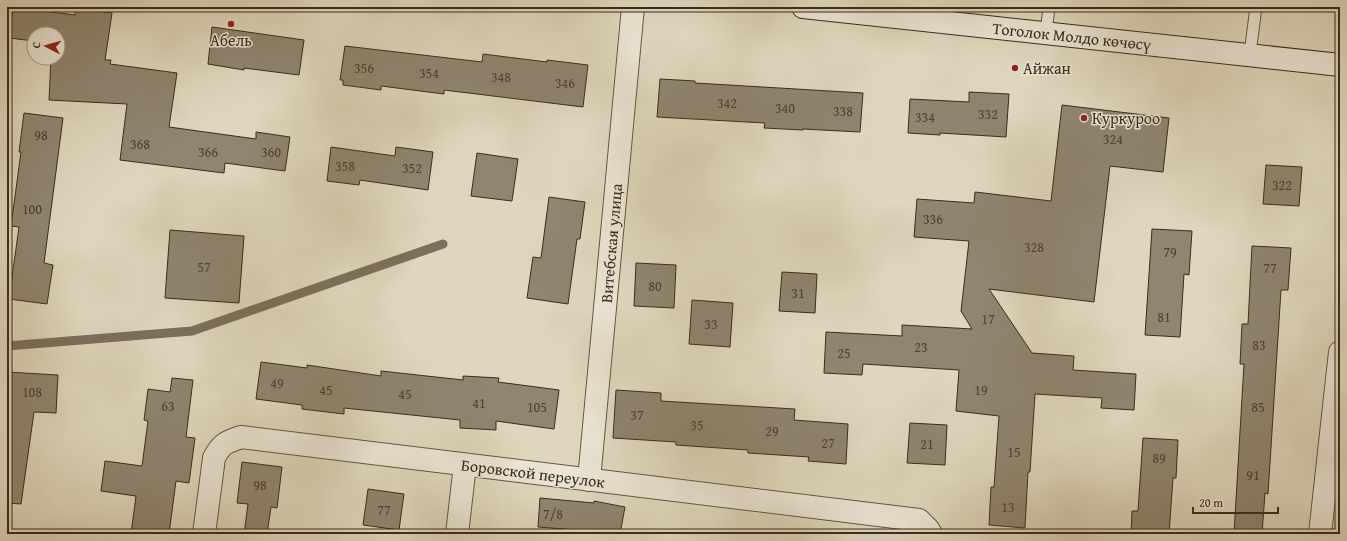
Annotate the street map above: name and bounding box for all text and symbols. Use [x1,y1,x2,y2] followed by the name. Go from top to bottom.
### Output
[991,16,1153,56] street label: Тоголок Молдо көчөсү
[226,19,236,29] marker: Абель
[26,26,66,66] north arrow
[210,28,252,52] place label: Абель
[28,41,44,49] text: С
[1023,56,1071,80] place label: Айжан
[354,58,374,78] house number: 356
[419,63,439,83] house number: 354
[1010,63,1020,73] marker: Айжан
[491,67,511,87] house number: 348
[555,73,575,93] house number: 346
[717,93,737,113] house number: 342
[775,98,795,118] house number: 340
[833,101,853,121] house number: 338
[978,104,998,124] house number: 332
[1092,106,1160,130] place label: Куркуроо
[915,107,935,127] house number: 334
[1079,113,1089,123] marker: Куркуроо
[34,125,48,145] house number: 98
[1103,129,1123,149] house number: 324
[130,134,150,154] house number: 368
[198,142,218,162] house number: 366
[261,142,281,162] house number: 360
[335,156,355,176] house number: 358
[402,158,422,178] house number: 352
[1272,175,1292,195] house number: 322
[594,182,628,304] street label: Витебская улица
[22,199,42,219] house number: 100
[923,209,943,229] house number: 336
[1024,237,1044,257] house number: 328
[1163,242,1177,262] house number: 79
[197,257,211,277] house number: 57
[1263,258,1277,278] house number: 77
[648,276,662,296] house number: 80
[791,283,805,303] house number: 31
[1157,307,1171,327] house number: 81
[981,309,995,329] house number: 17
[704,314,718,334] house number: 33
[1252,335,1266,355] house number: 83
[914,337,928,357] house number: 23
[837,343,851,363] house number: 25
[270,373,284,393] house number: 49
[319,380,333,400] house number: 45
[974,380,988,400] house number: 19
[22,382,42,402] house number: 108
[398,384,412,404] house number: 45
[472,393,486,413] house number: 41
[161,396,175,416] house number: 63
[527,397,547,417] house number: 105
[1251,397,1265,417] house number: 85
[630,405,644,425] house number: 37
[690,415,704,435] house number: 35
[765,421,779,441] house number: 29
[821,433,835,453] house number: 27
[920,434,934,454] house number: 21
[1007,442,1021,462] house number: 15
[1152,448,1166,468] house number: 89
[460,452,607,494] street label: Боровской переулок
[1246,465,1260,485] house number: 91
[253,475,267,495] house number: 98
[1193,489,1278,515] scale bar
[1199,494,1223,511] text: 20 m
[1001,497,1015,517] house number: 13
[377,500,391,520] house number: 77
[543,504,563,524] house number: 7/8

